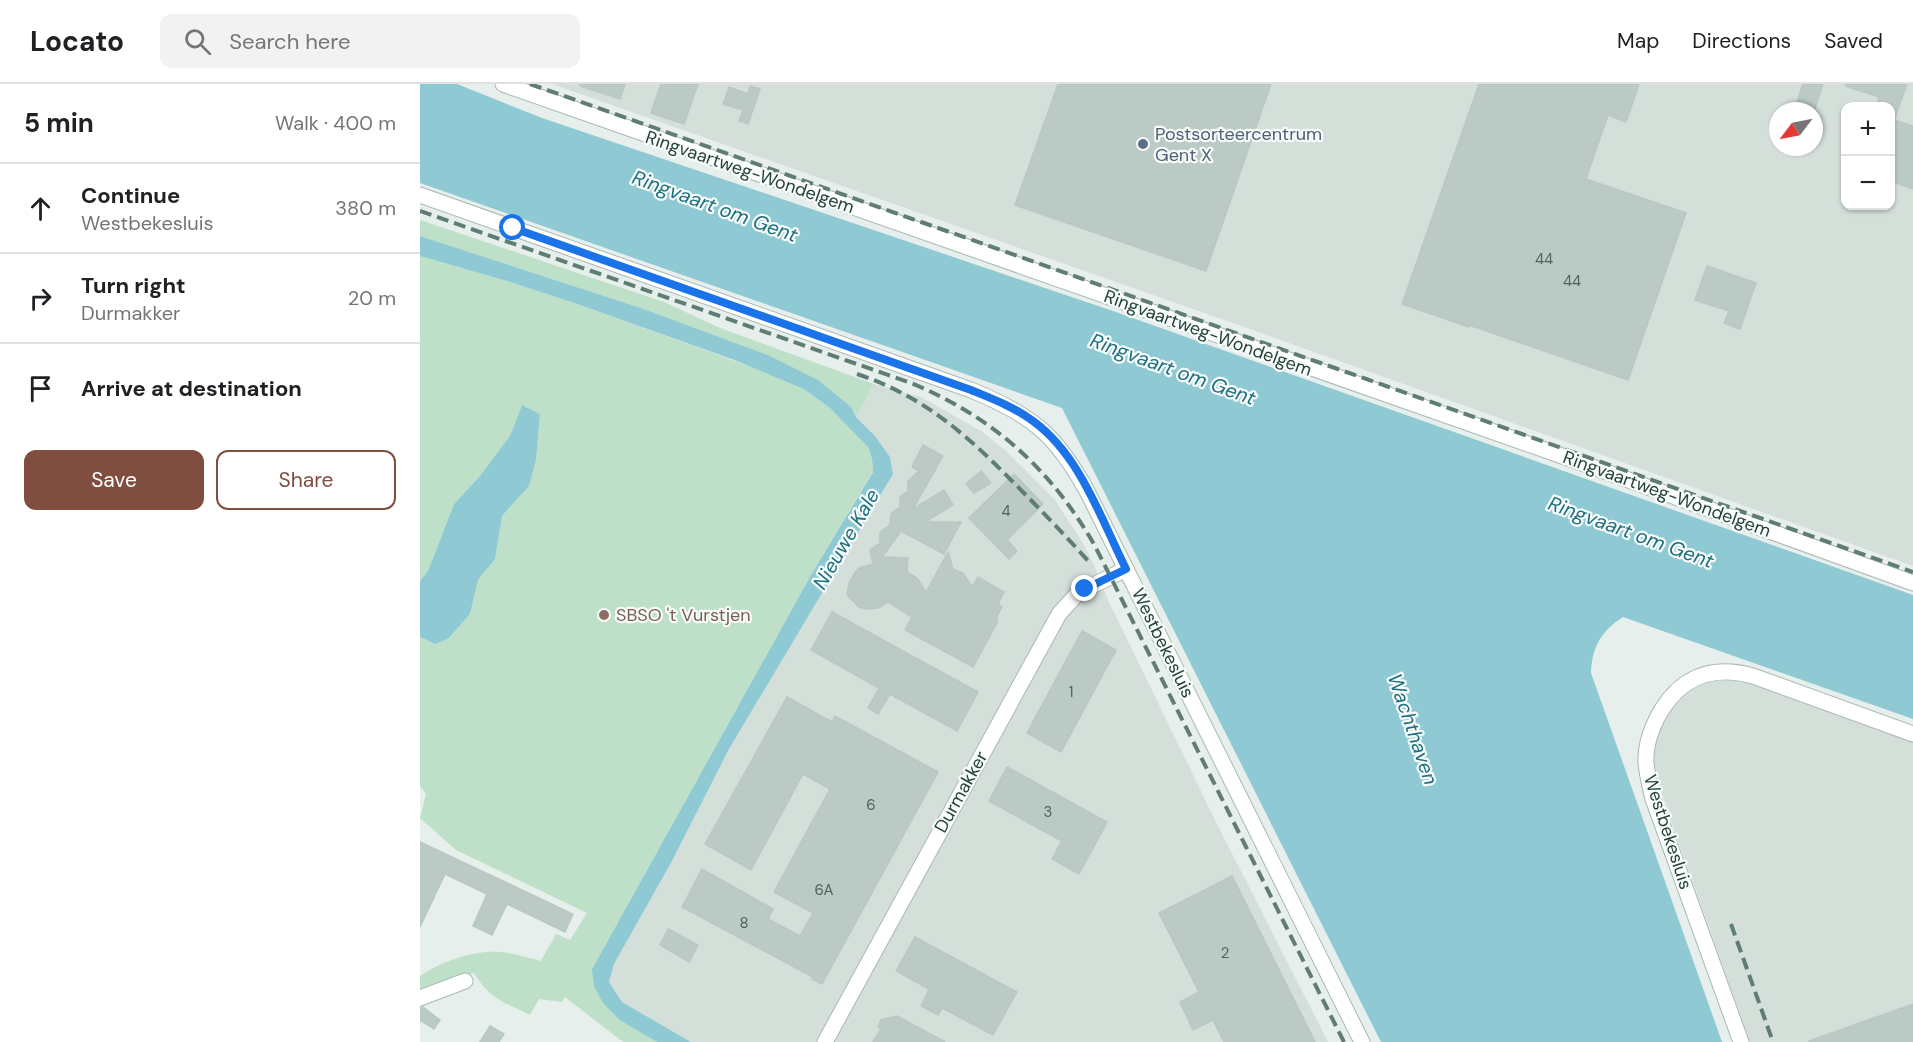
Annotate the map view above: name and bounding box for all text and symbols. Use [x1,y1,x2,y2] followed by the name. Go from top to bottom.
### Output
[160,14,580,68] search box
[30,23,124,60] text: Locato
[181,25,214,58] icon: search
[229,27,351,56] text: Search here
[1617,27,1659,55] text: Map
[1692,27,1791,55] text: Directions
[1824,27,1883,55] text: Saved
[1769,102,1823,156] north arrow
[1841,102,1895,210] map controls
[1841,102,1895,156] button: +
[24,106,94,140] text: 5 min
[275,110,396,136] text: Walk · 400 m
[1155,122,1322,167] place label: Postsorteercentrum Gent X
[642,125,858,219] street label: Ringvaartweg-Wondelgem
[1136,137,1150,151] marker: Postsorteercentrum Gent X
[1841,156,1895,210] button: −
[629,164,802,248] water label: Ringvaart om Gent
[81,181,180,210] text: Continue
[24,192,57,225] icon: ahead
[335,195,396,221] text: 380 m
[81,210,214,236] text: Westbekesluis
[499,214,525,240] route start
[1535,249,1553,269] house number: 44
[81,271,186,300] text: Turn right
[1563,271,1581,291] house number: 44
[24,282,57,315] icon: right
[1101,284,1315,382] street label: Ringvaartweg-Wondelgem
[348,285,396,311] text: 20 m
[81,300,181,326] text: Durmakker
[1087,327,1260,411] water label: Ringvaart om Gent
[24,372,57,405] icon: arrive
[81,374,302,403] text: Arrive at destination
[1560,445,1774,543] street label: Ringvaartweg-Wondelgem
[24,450,204,510] button: Save
[216,450,396,510] button: Share
[807,484,885,594] water label: Nieuwe Kale
[1545,490,1718,574] water label: Ringvaart om Gent
[1001,501,1011,521] house number: 4
[1071,575,1097,601] route end
[1126,584,1200,702] street label: Westbekesluis
[616,603,751,627] place label: SBSO 't Vurstjen
[597,608,611,622] marker: SBSO 't Vurstjen
[1382,670,1444,788] water label: Wachthaven
[1069,682,1073,702] house number: 1
[929,747,993,837] street label: Durmakker
[1638,772,1698,892] street label: Westbekesluis
[866,795,876,815] house number: 6
[1044,802,1052,822] house number: 3
[815,880,833,900] house number: 6A
[739,913,749,933] house number: 8
[1221,943,1229,963] house number: 2

